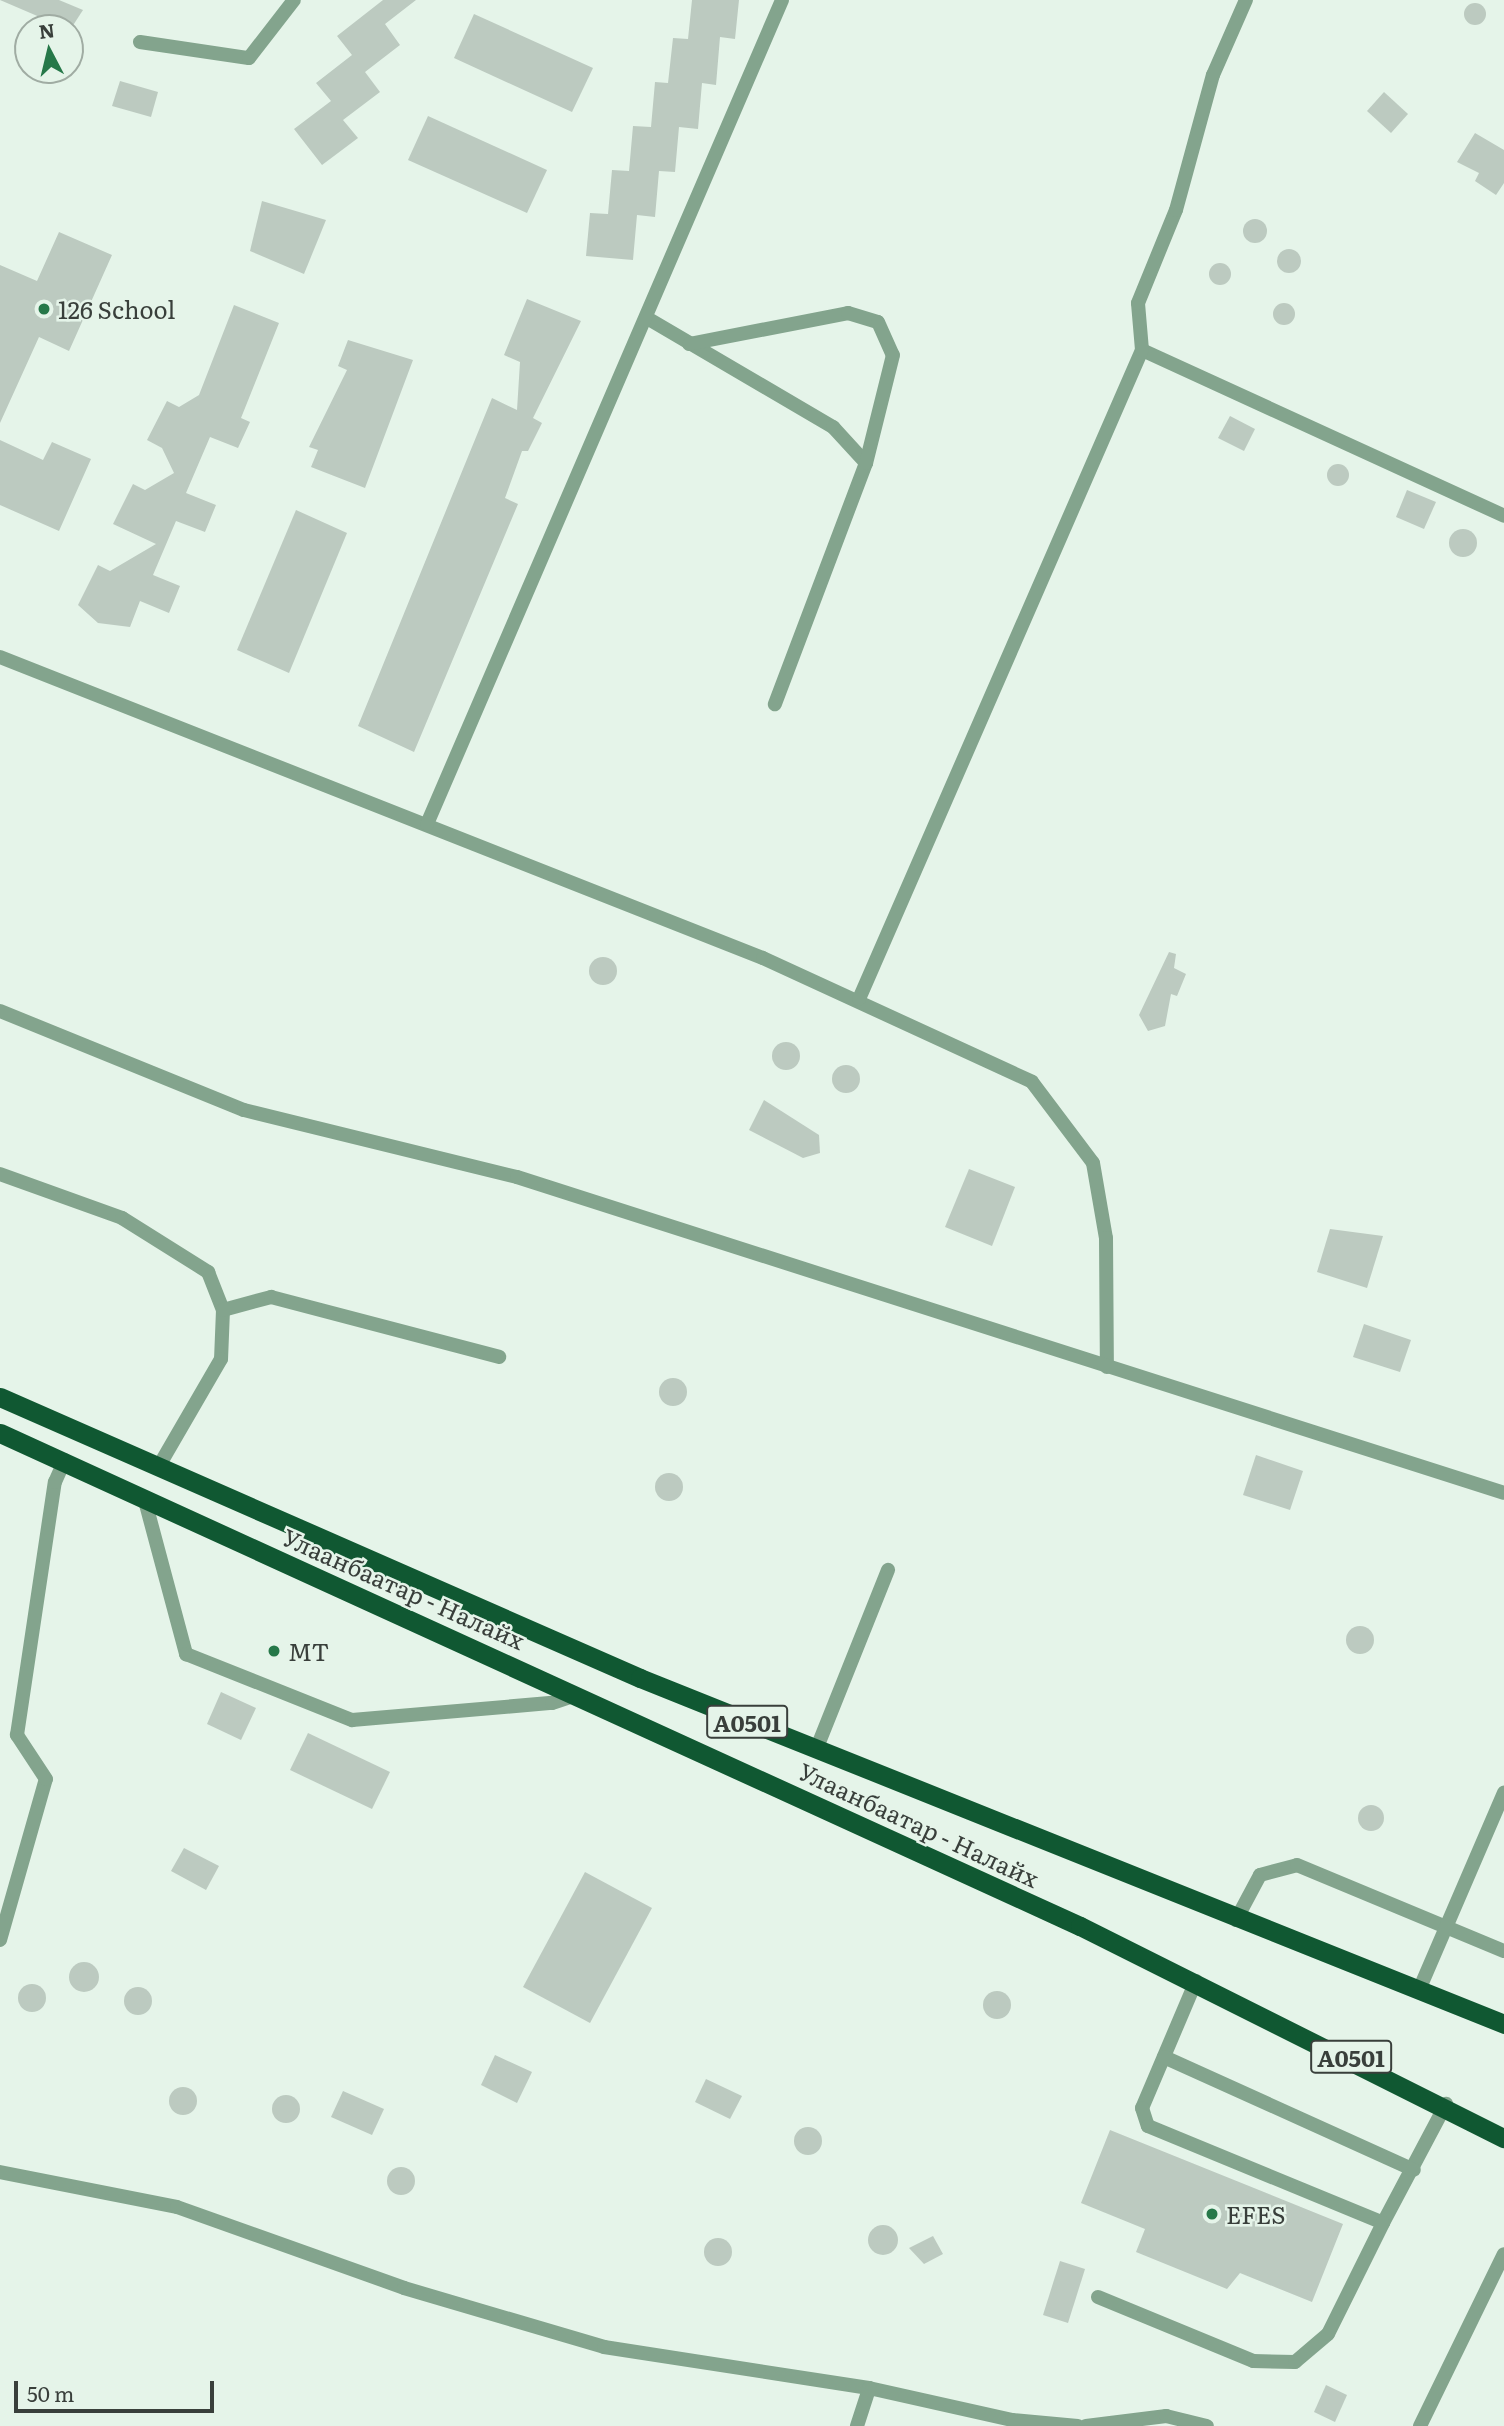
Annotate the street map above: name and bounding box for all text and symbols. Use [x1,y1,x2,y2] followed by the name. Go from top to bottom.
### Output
[14,14,84,84] north arrow
[37,15,56,45] text: N
[58,295,175,323] place label: 126 School
[36,301,52,317] marker: 126 School
[279,1522,529,1654] street label: Улаанбаатар - Налайх
[288,1637,329,1665] place label: MT
[266,1643,282,1659] marker: MT
[705,1702,789,1742] road number: A0501
[794,1756,1044,1892] street label: Улаанбаатар - Налайх
[1309,2038,1393,2076] road number: A0501
[1226,2200,1286,2228] place label: EFES
[1204,2206,1220,2222] marker: EFES
[18,2366,217,2410] scale bar
[27,2377,74,2408] text: 50 m

